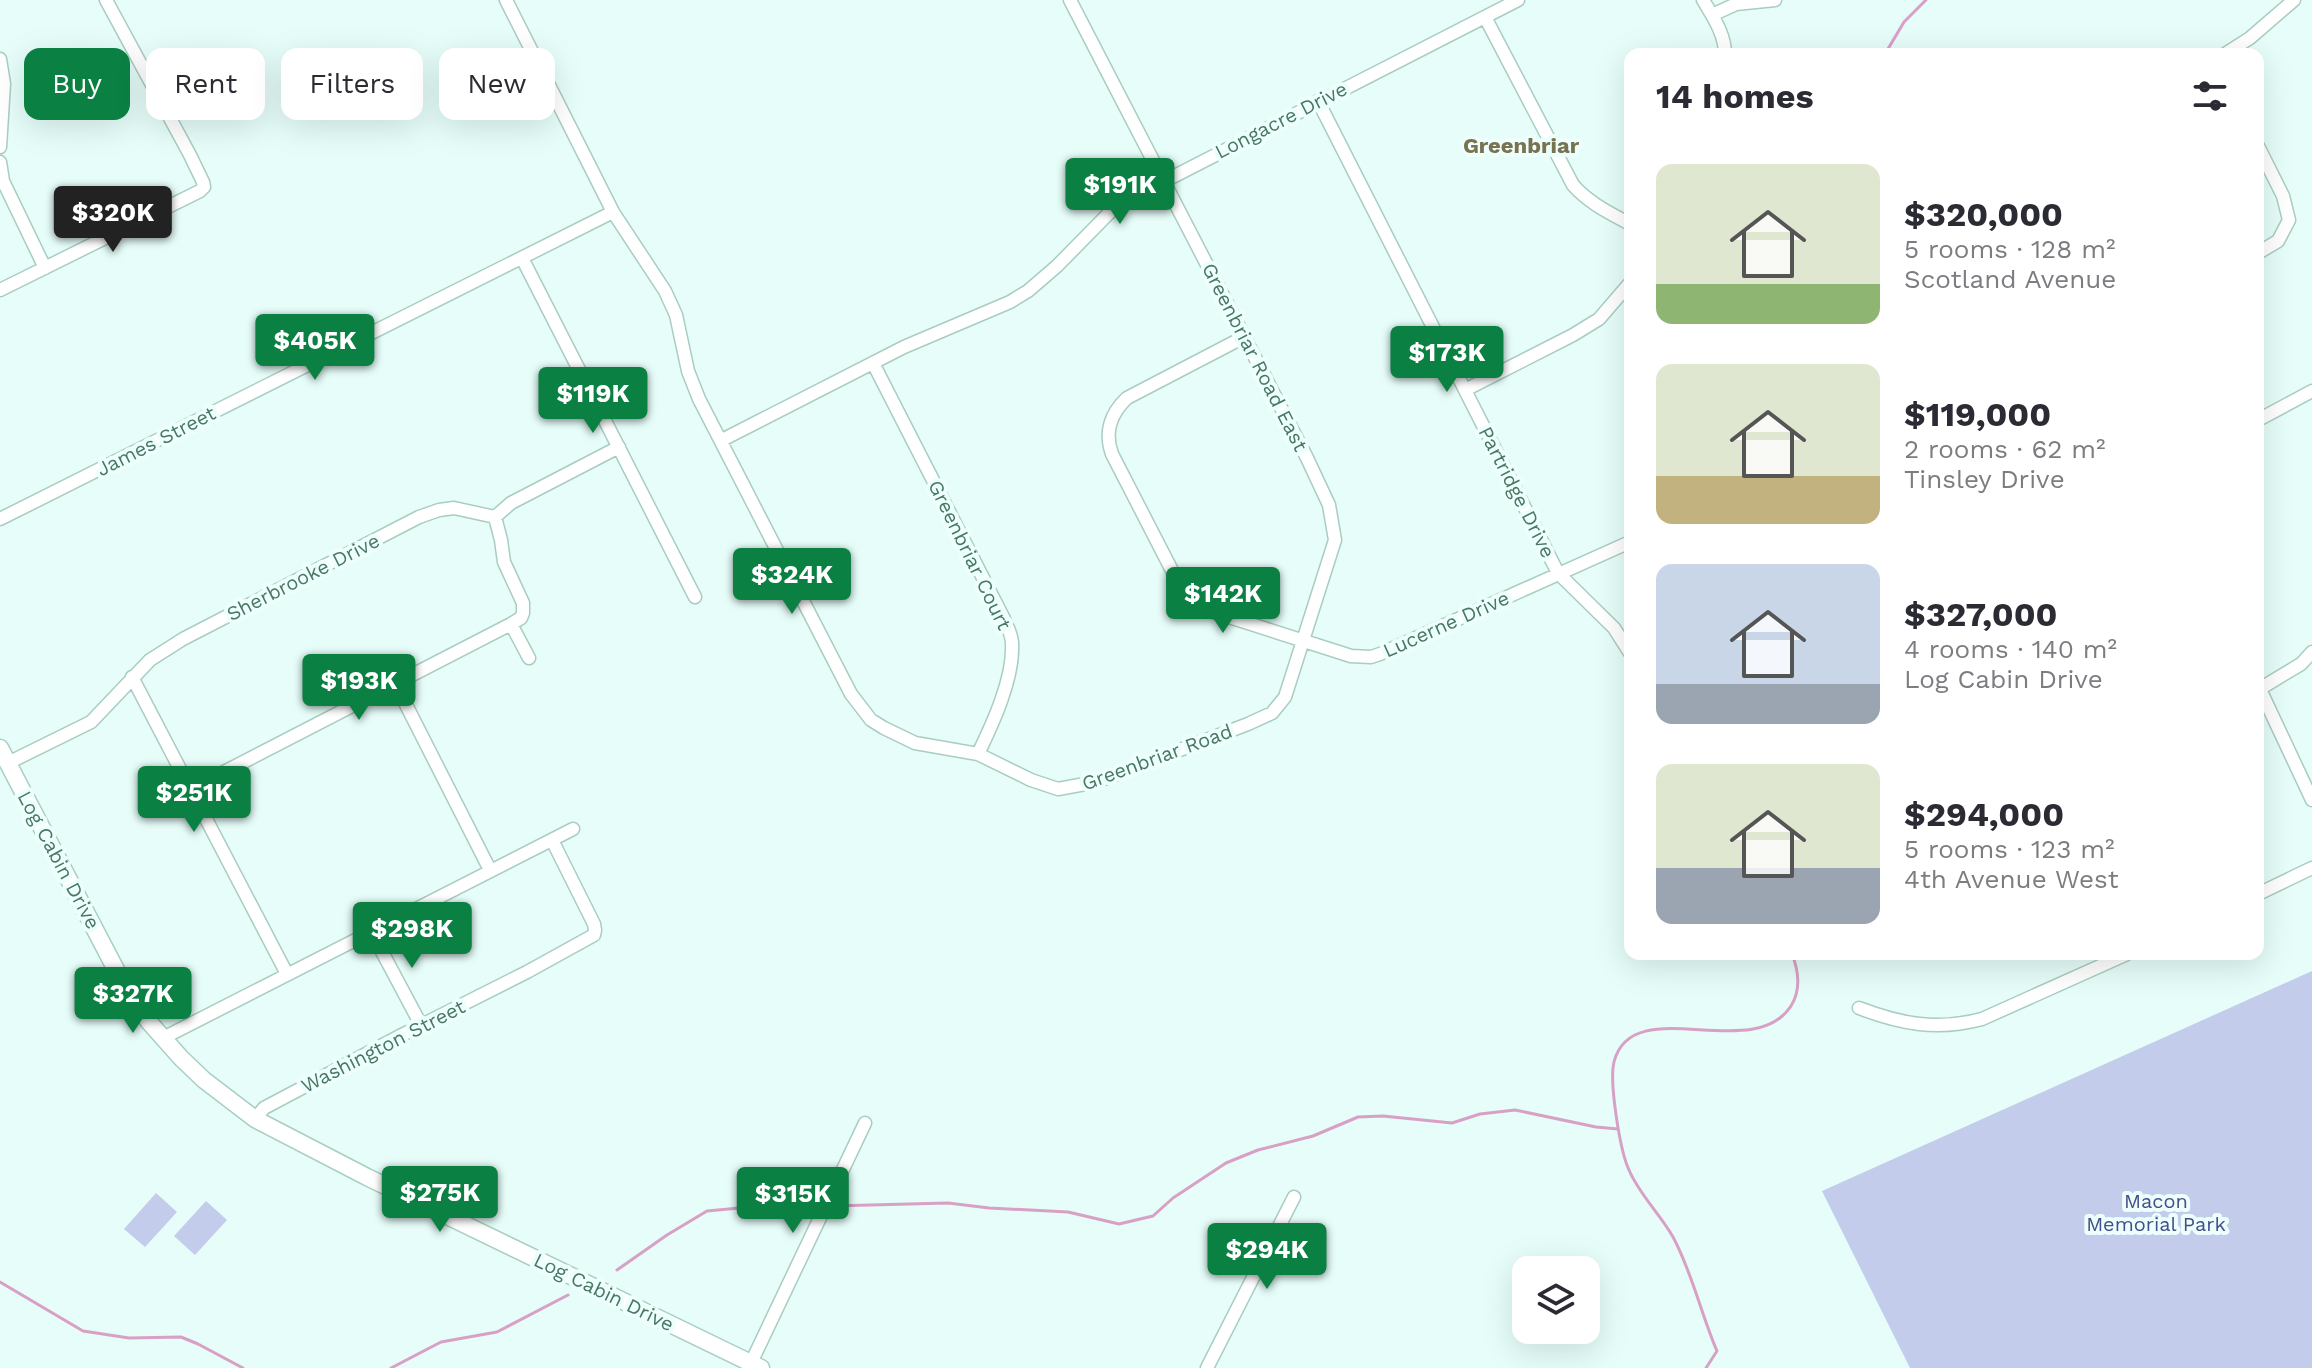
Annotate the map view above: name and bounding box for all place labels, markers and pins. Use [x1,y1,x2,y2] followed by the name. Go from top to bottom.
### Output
[1064,158,1176,226] pin: $191K
[57,186,169,254] pin: $320K
[259,314,371,382] pin: $405K
[1391,326,1503,394] pin: $173K
[537,367,649,435] pin: $119K
[736,548,848,616] pin: $324K
[1167,567,1279,635] pin: $142K
[303,654,415,722] pin: $193K
[138,766,250,834] pin: $251K
[356,902,468,970] pin: $298K
[77,967,189,1035] pin: $327K
[384,1166,496,1234] pin: $275K
[737,1167,849,1235] pin: $315K
[1211,1223,1323,1291] pin: $294K

